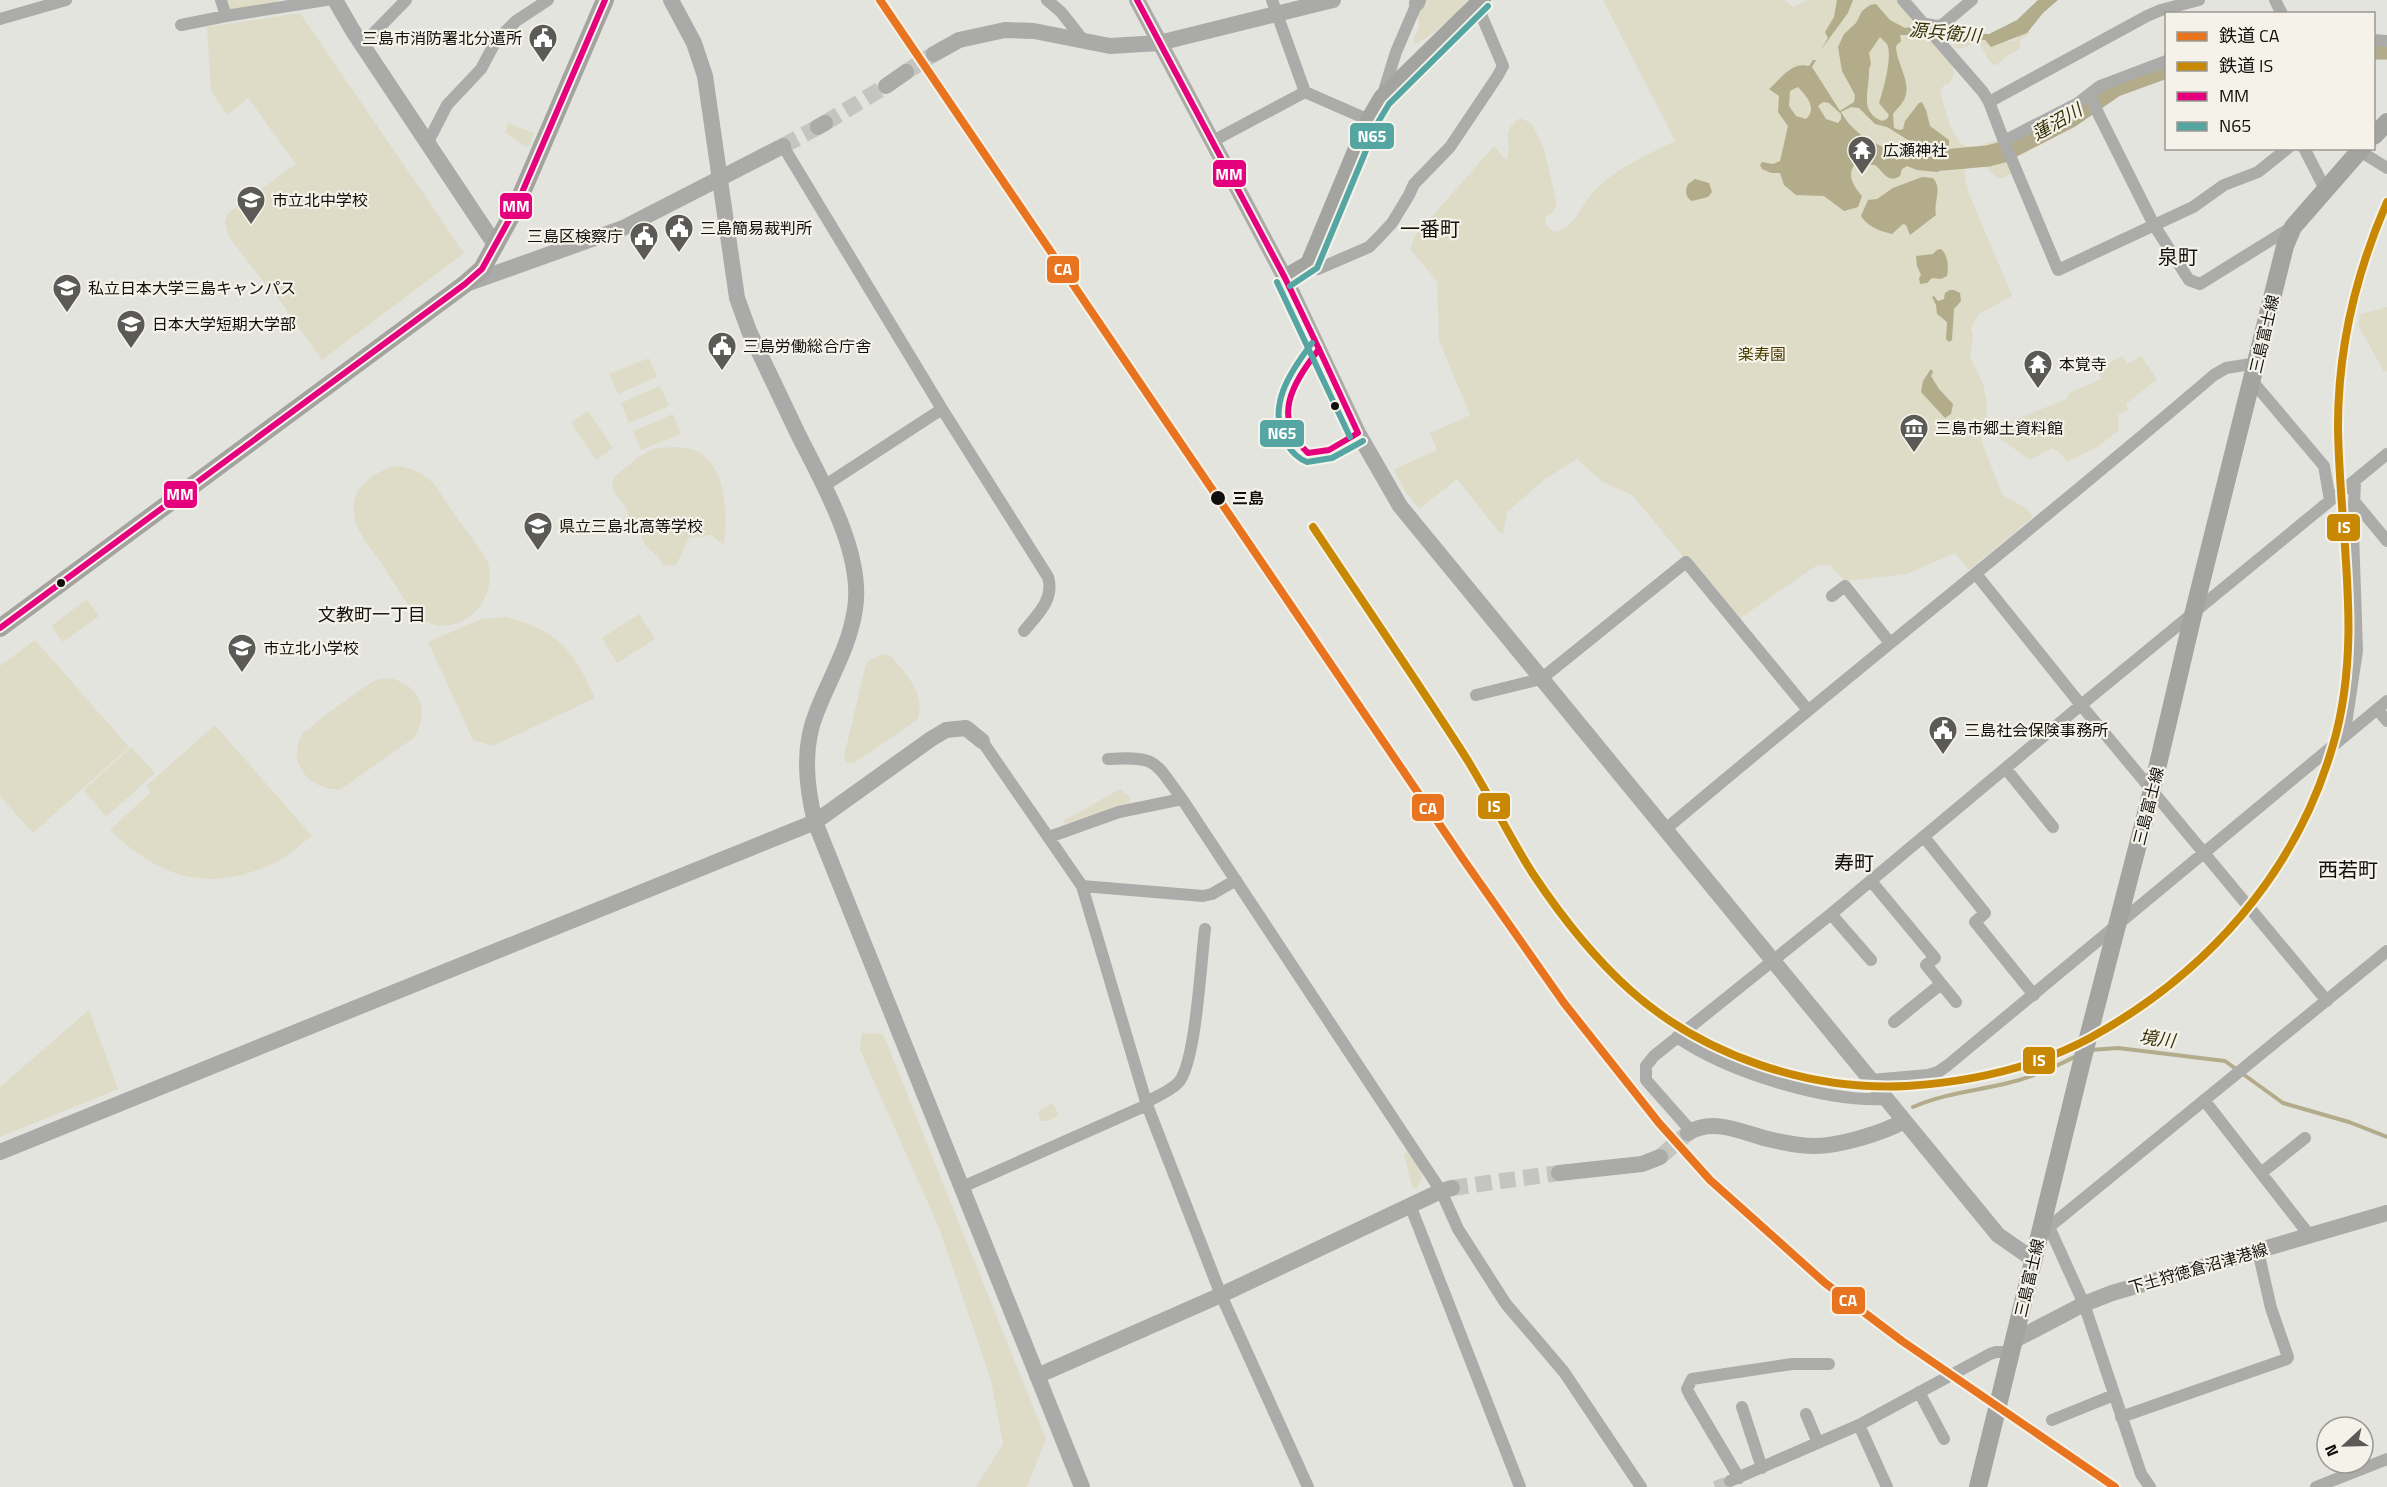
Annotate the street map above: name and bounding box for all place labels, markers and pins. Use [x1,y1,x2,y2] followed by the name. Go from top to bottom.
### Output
[527,22,559,64] public building icon: 三島市消防署北分遣所
[362,26,522,50] place label: 三島市消防署北分遣所
[1846,134,1878,176] temple icon: 広瀬神社
[1883,138,1947,162] place label: 広瀬神社
[235,184,267,226] school or university icon: 市立北中学校
[272,188,368,212] place label: 市立北中学校
[663,212,695,254] public building icon: 三島簡易裁判所
[700,216,812,240] place label: 三島簡易裁判所
[628,220,660,262] public building icon: 三島区検察庁
[527,224,623,248] place label: 三島区検察庁
[51,272,83,314] school or university icon: 私立日本大学三島キャンパス
[88,276,296,300] place label: 私立日本大学三島キャンパス
[115,308,147,350] school or university icon: 日本大学短期大学部
[152,312,296,336] place label: 日本大学短期大学部
[706,330,738,372] public building icon: 三島労働総合庁舎
[743,334,871,358] place label: 三島労働総合庁舎
[2022,348,2054,390] temple icon: 本覚寺
[2059,352,2107,376] place label: 本覚寺
[1329,400,1341,412] unlabelled marker
[1898,412,1930,454] museum icon: 三島市郷土資料館
[1935,416,2063,440] place label: 三島市郷土資料館
[1232,486,1264,510] place label: 三島
[1209,489,1227,507] marker: 三島
[522,510,554,552] school or university icon: 県立三島北高等学校
[559,514,703,538] place label: 県立三島北高等学校
[55,577,67,589] unlabelled marker
[226,632,258,674] school or university icon: 市立北小学校
[263,636,359,660] place label: 市立北小学校
[1927,714,1959,756] public building icon: 三島社会保険事務所
[1964,718,2108,742] place label: 三島社会保険事務所

